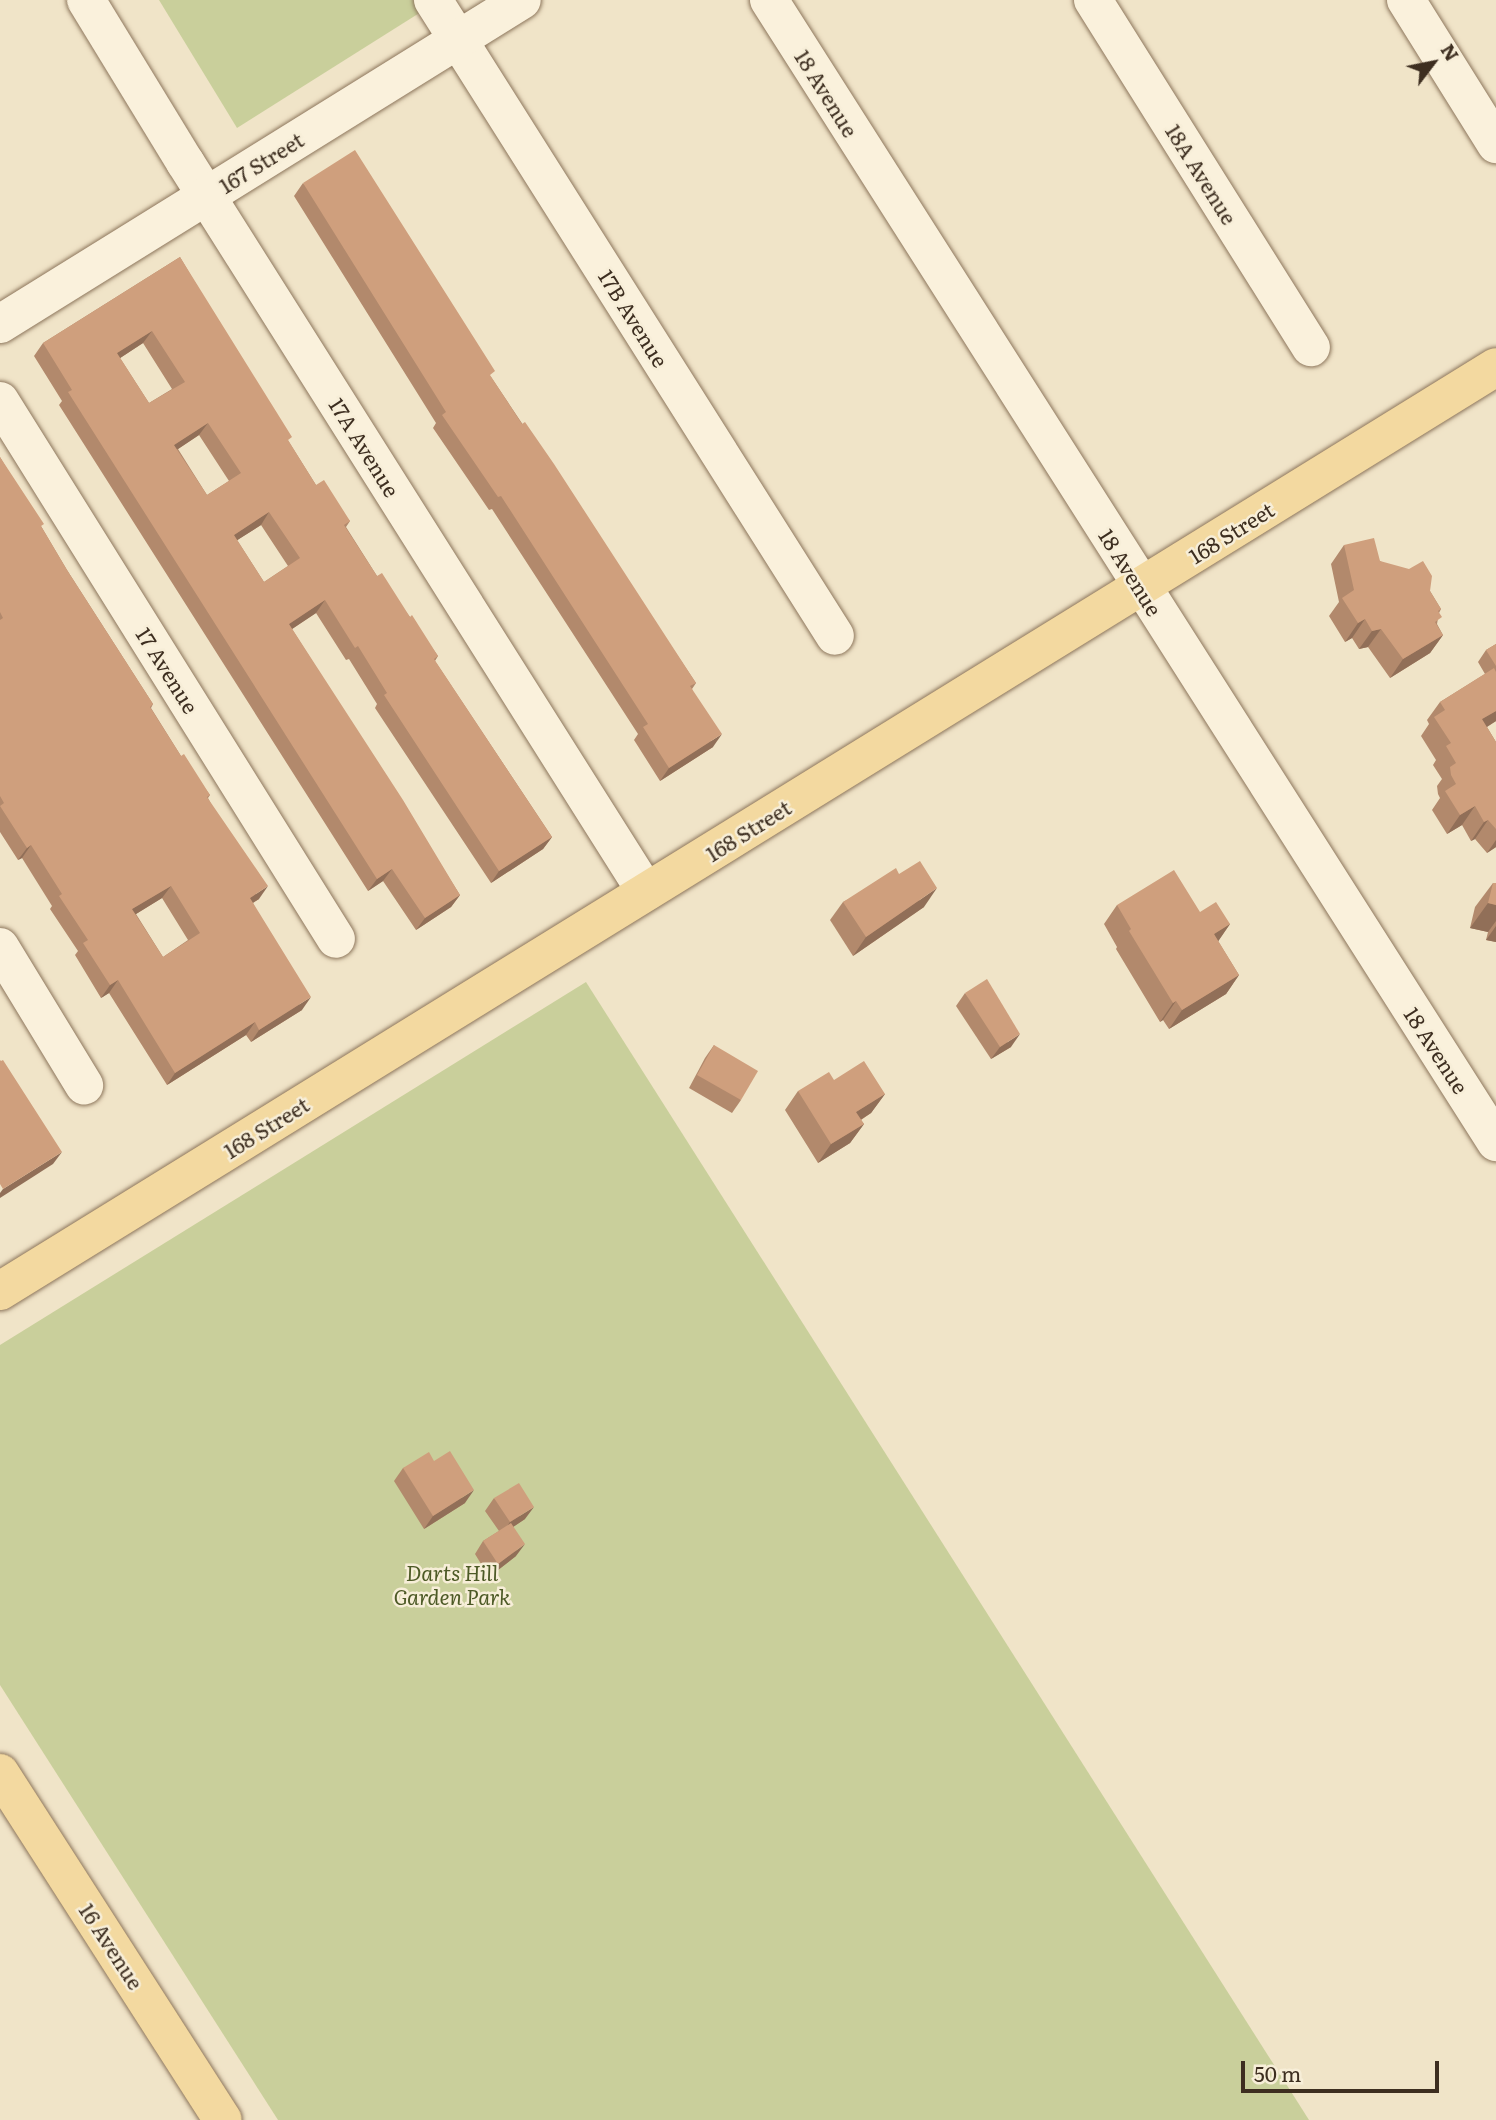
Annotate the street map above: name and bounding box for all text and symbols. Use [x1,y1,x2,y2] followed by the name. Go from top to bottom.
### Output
[1398,28,1468,98] north arrow
[1435,38,1467,66] text: N
[790,45,864,141] street label: 18 Avenue
[1161,119,1243,229] street label: 18A Avenue
[214,126,308,198] street label: 167 Street
[594,265,674,371] street label: 17B Avenue
[325,393,405,501] street label: 17A Avenue
[1184,496,1278,568] street label: 168 Street
[1094,524,1168,620] street label: 18 Avenue
[132,622,204,718] street label: 17 Avenue
[701,794,795,866] street label: 168 Street
[1400,1002,1474,1098] street label: 18 Avenue
[219,1091,313,1163] street label: 168 Street
[393,1559,511,1609] park label: Darts Hill Garden Park
[75,1898,149,1994] street label: 16 Avenue
[1244,2046,1442,2090] scale bar
[1254,2057,1301,2088] text: 50 m

